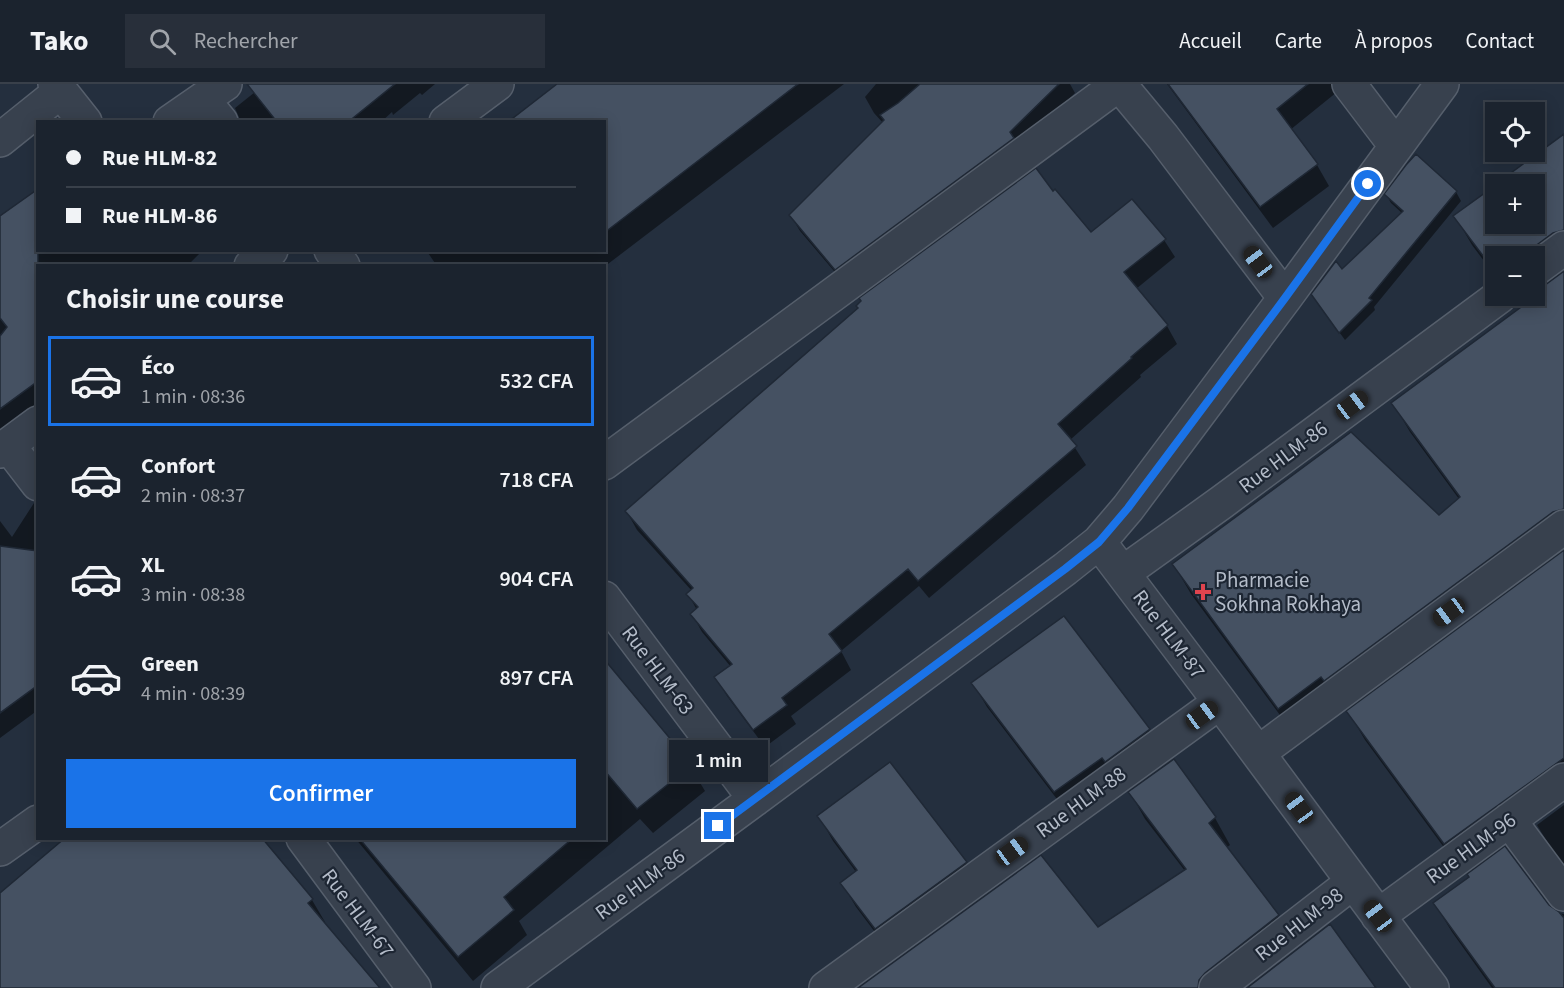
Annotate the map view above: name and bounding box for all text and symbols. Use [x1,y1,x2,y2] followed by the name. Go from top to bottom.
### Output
[125,14,545,68] search box
[30,21,89,61] text: Tako
[146,25,179,58] icon: search
[194,25,298,57] text: Rechercher
[1179,26,1242,56] text: Accueil
[1275,26,1322,56] text: Carte
[1355,26,1432,56] text: À propos
[1465,26,1534,56] text: Contact
[1485,102,1545,306] map controls
[1485,102,1545,162] button: locate
[102,142,217,174] text: Rue HLM-82
[1354,170,1381,197] route start
[1485,174,1545,234] button: +
[102,200,217,232] text: Rue HLM-86
[1240,242,1276,282] car
[1485,246,1545,306] button: −
[66,280,284,319] text: Choisir une course
[141,351,175,383] text: Éco
[69,354,123,408] icon: car
[499,365,573,397] text: 532 CFA
[141,383,245,411] text: 1 min · 08:36
[1332,387,1372,423] car
[1232,414,1334,500] street label: Rue HLM-86
[141,450,215,482] text: Confort
[69,453,123,507] icon: car
[499,464,573,496] text: 718 CFA
[141,482,245,510] text: 2 min · 08:37
[141,549,165,581] text: XL
[69,552,123,606] icon: car
[499,563,573,595] text: 904 CFA
[1215,565,1361,619] place label: Pharmacie Sokhna Rokhaya
[141,581,245,609] text: 3 min · 08:38
[1126,583,1212,685] street label: Rue HLM-87
[1196,585,1210,599] marker: Pharmacie Sokhna Rokhaya
[1429,594,1469,630] car
[615,619,701,721] street label: Rue HLM-63
[141,648,199,680] text: Green
[69,651,123,705] icon: car
[499,662,573,694] text: 897 CFA
[141,680,245,708] text: 4 min · 08:39
[1182,697,1222,733] car
[668,739,768,781] callout: 1 min
[695,747,742,775] text: 1 min
[66,759,576,828] button: Confirmer
[1030,759,1132,845] street label: Rue HLM-88
[1281,788,1317,828] car
[1420,805,1522,891] street label: Rue HLM-96
[704,812,731,839] route end
[992,833,1032,869] car
[589,841,691,927] street label: Rue HLM-86
[315,862,401,964] street label: Rue HLM-67
[1249,880,1349,968] street label: Rue HLM-98
[1360,896,1396,936] car

